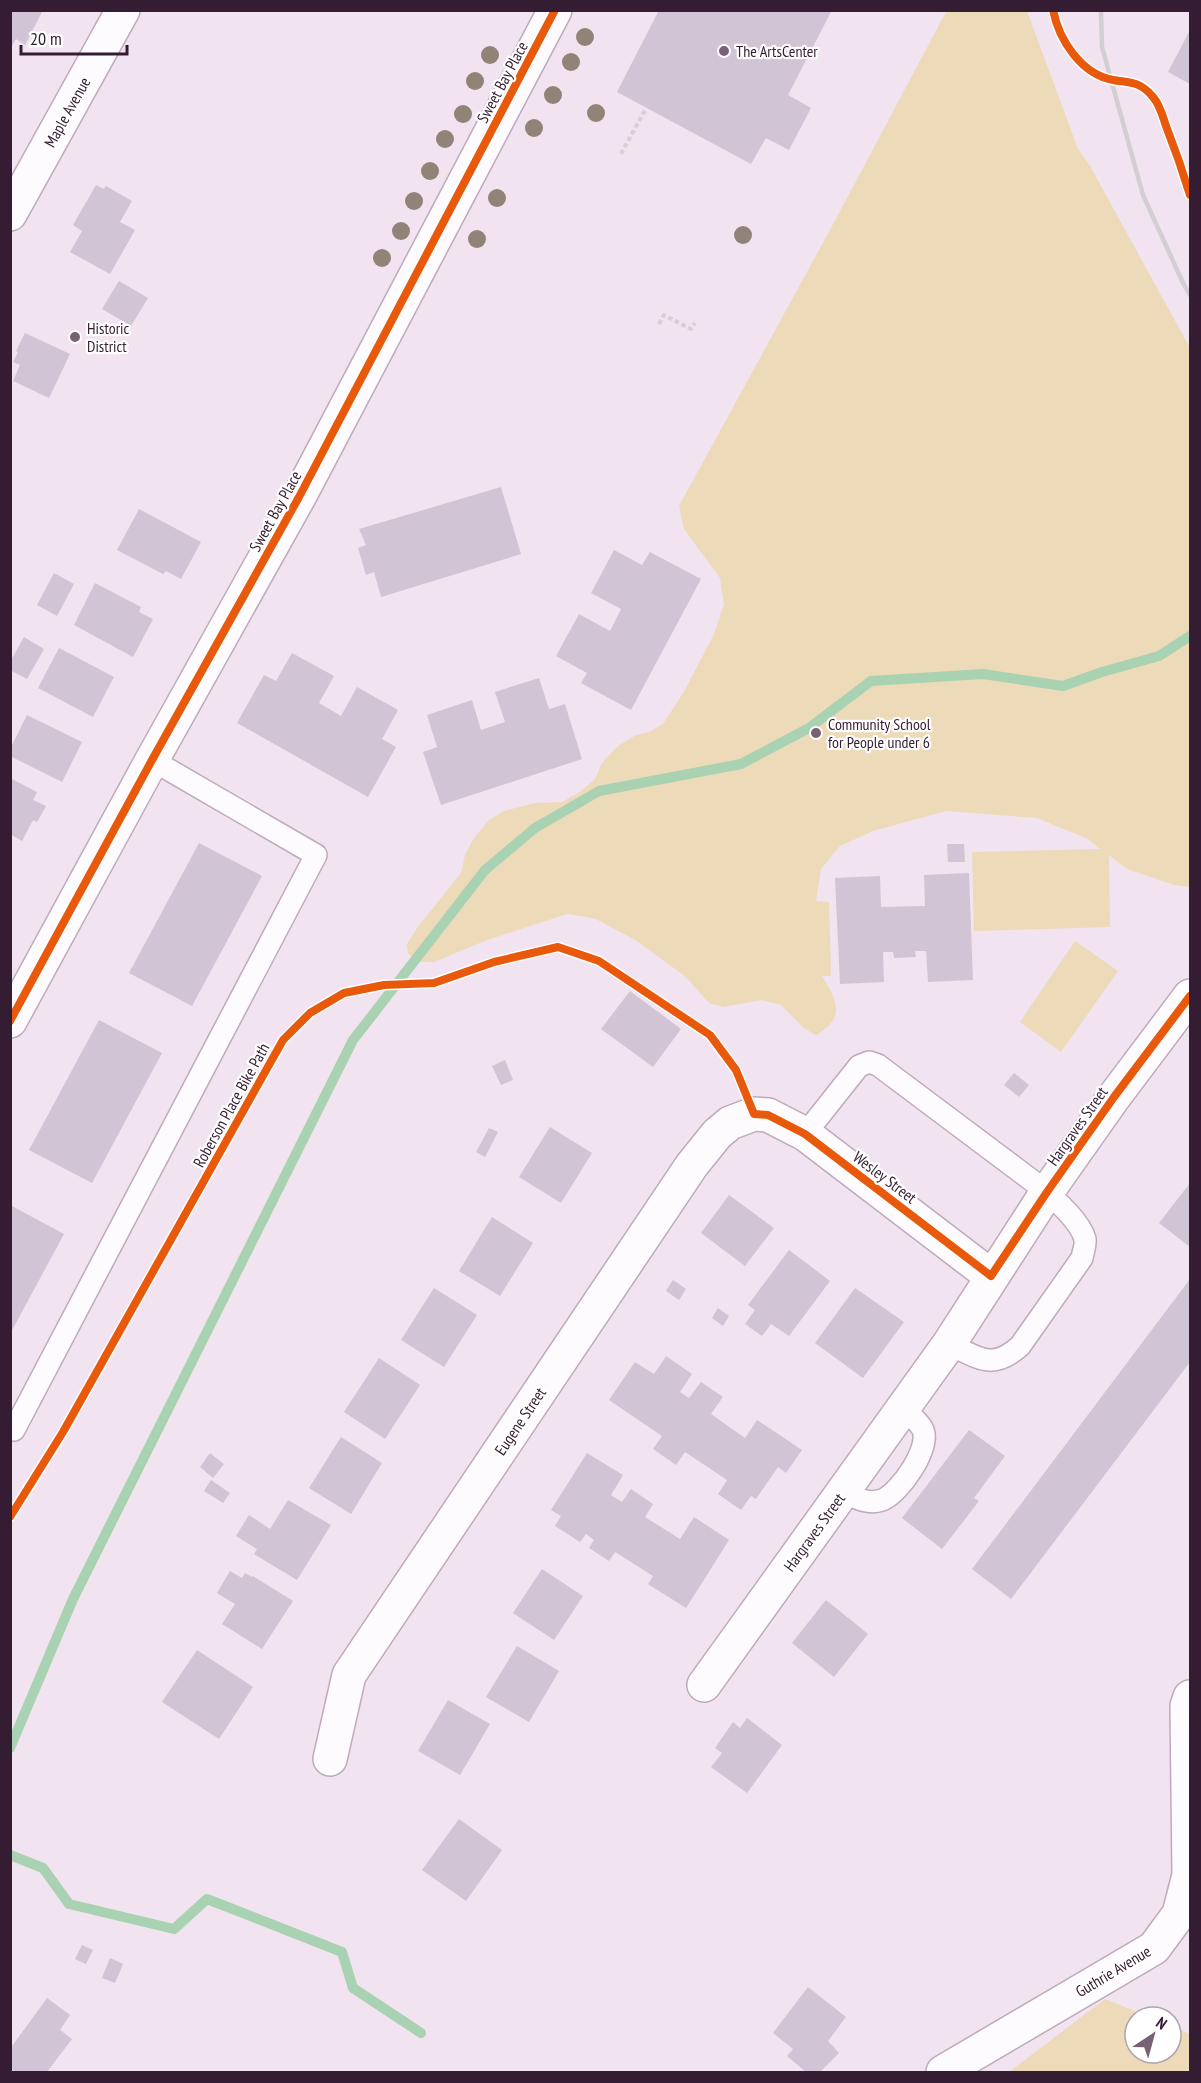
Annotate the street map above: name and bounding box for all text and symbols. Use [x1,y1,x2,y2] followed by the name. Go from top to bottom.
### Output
[21,18,128,56] scale bar
[30,27,62,50] text: 20 m
[472,38,532,126] street label: Sweet Bay Place
[736,41,818,61] place label: The ArtsCenter
[717,44,731,58] marker: The ArtsCenter
[40,73,94,151] street label: Maple Avenue
[87,318,129,356] place label: Historic District
[68,330,82,344] marker: Historic District
[245,467,305,555] street label: Sweet Bay Place
[828,714,931,752] place label: Community School for People under 6
[809,726,823,740] marker: Community School for People under 6
[189,1039,273,1171] street label: Roberson Place Bike Path
[1042,1082,1112,1169] street label: Hargraves Street
[849,1147,921,1208] street label: Wesley Street
[490,1383,550,1459] street label: Eugene Street
[779,1489,849,1575] street label: Hargraves Street
[1072,1941,1154,2001] street label: Guthrie Avenue
[1123,2005,1183,2065] north arrow
[1152,2012,1171,2033] text: N

